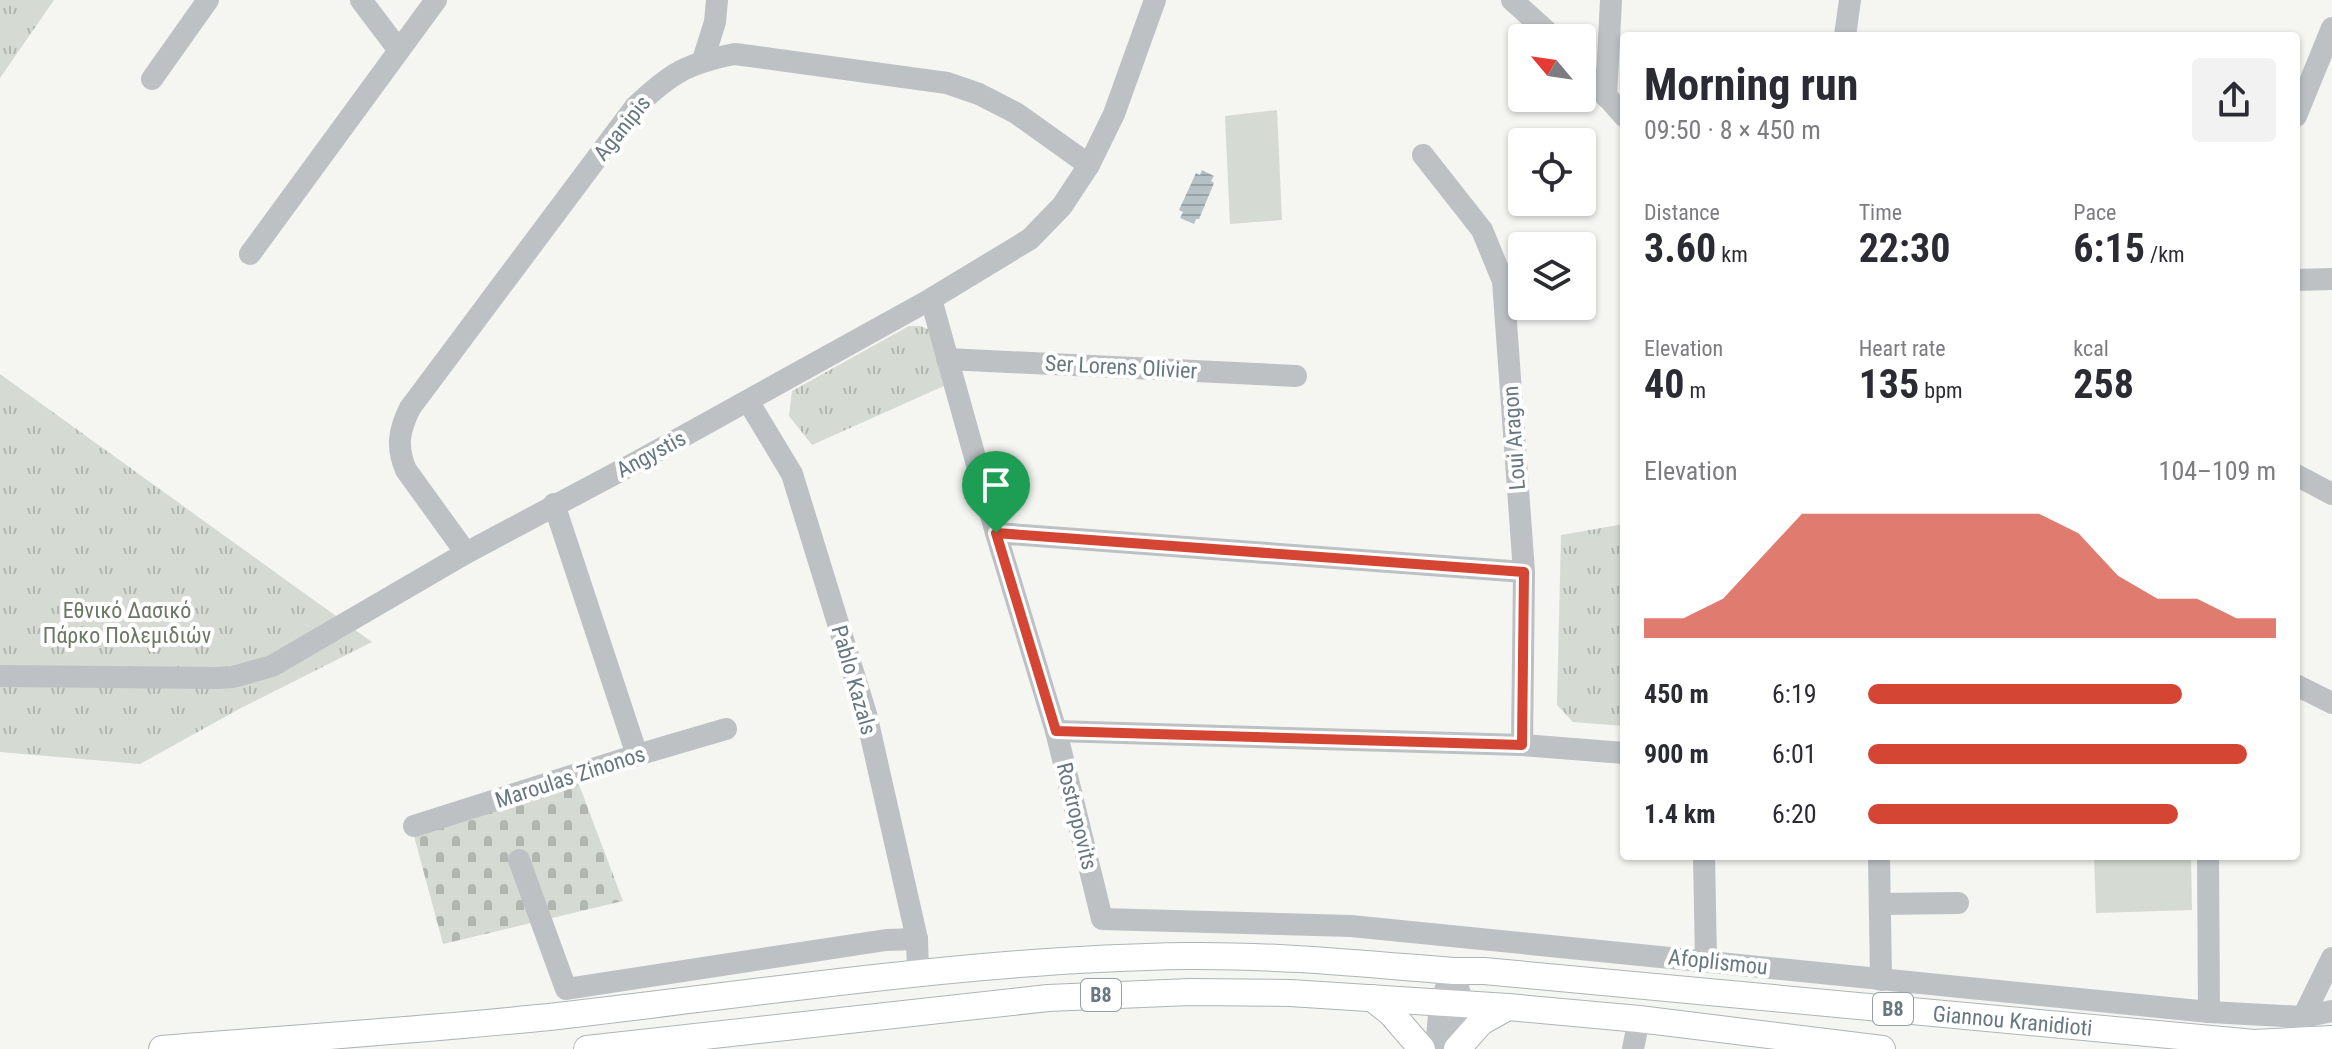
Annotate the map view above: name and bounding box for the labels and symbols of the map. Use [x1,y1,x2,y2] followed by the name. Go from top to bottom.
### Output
[1508,24,1596,112] north arrow
[588,91,656,165] street label: Aganipis
[1044,351,1198,383] street label: Ser Lorens Olivier
[1498,385,1530,491] street label: Loui Aragon
[612,425,690,483] street label: Angystis
[962,451,1030,533] pin
[43,598,211,648] park label: Εθνικό Δασικό Πάρκο Πολεμιδιών
[826,623,882,737] street label: Pablo Kazals
[492,741,648,813] street label: Maroulas Zinonos
[1052,760,1102,872] street label: Rostropovits
[1667,944,1769,980] street label: Afoplismou
[1081,979,1121,1011] road number: B8
[1873,993,1913,1025] road number: B8
[1932,1001,2093,1040] street label: Giannou Kranidioti

